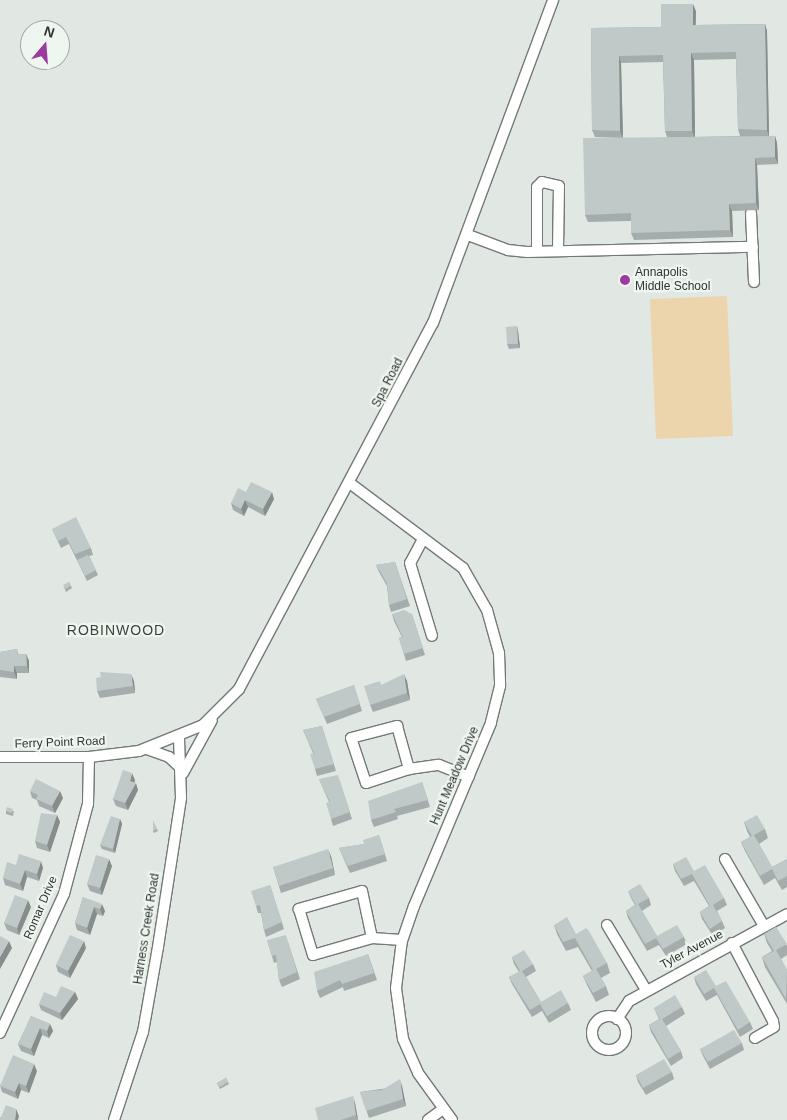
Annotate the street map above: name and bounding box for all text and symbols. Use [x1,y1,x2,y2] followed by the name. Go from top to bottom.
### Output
[20,20,70,70] north arrow
[42,23,57,41] text: N
[635,266,710,294] place label: Annapolis Middle School
[619,274,631,286] marker: Annapolis Middle School
[369,356,407,410] street label: Spa Road
[66,622,166,638] district label: ROBINWOOD
[428,725,482,827] street label: Hunt Meadow Drive
[14,734,106,752] street label: Ferry Point Road
[131,873,163,985] street label: Harness Creek Road
[21,874,61,942] street label: Romar Drive
[658,927,726,973] street label: Tyler Avenue

